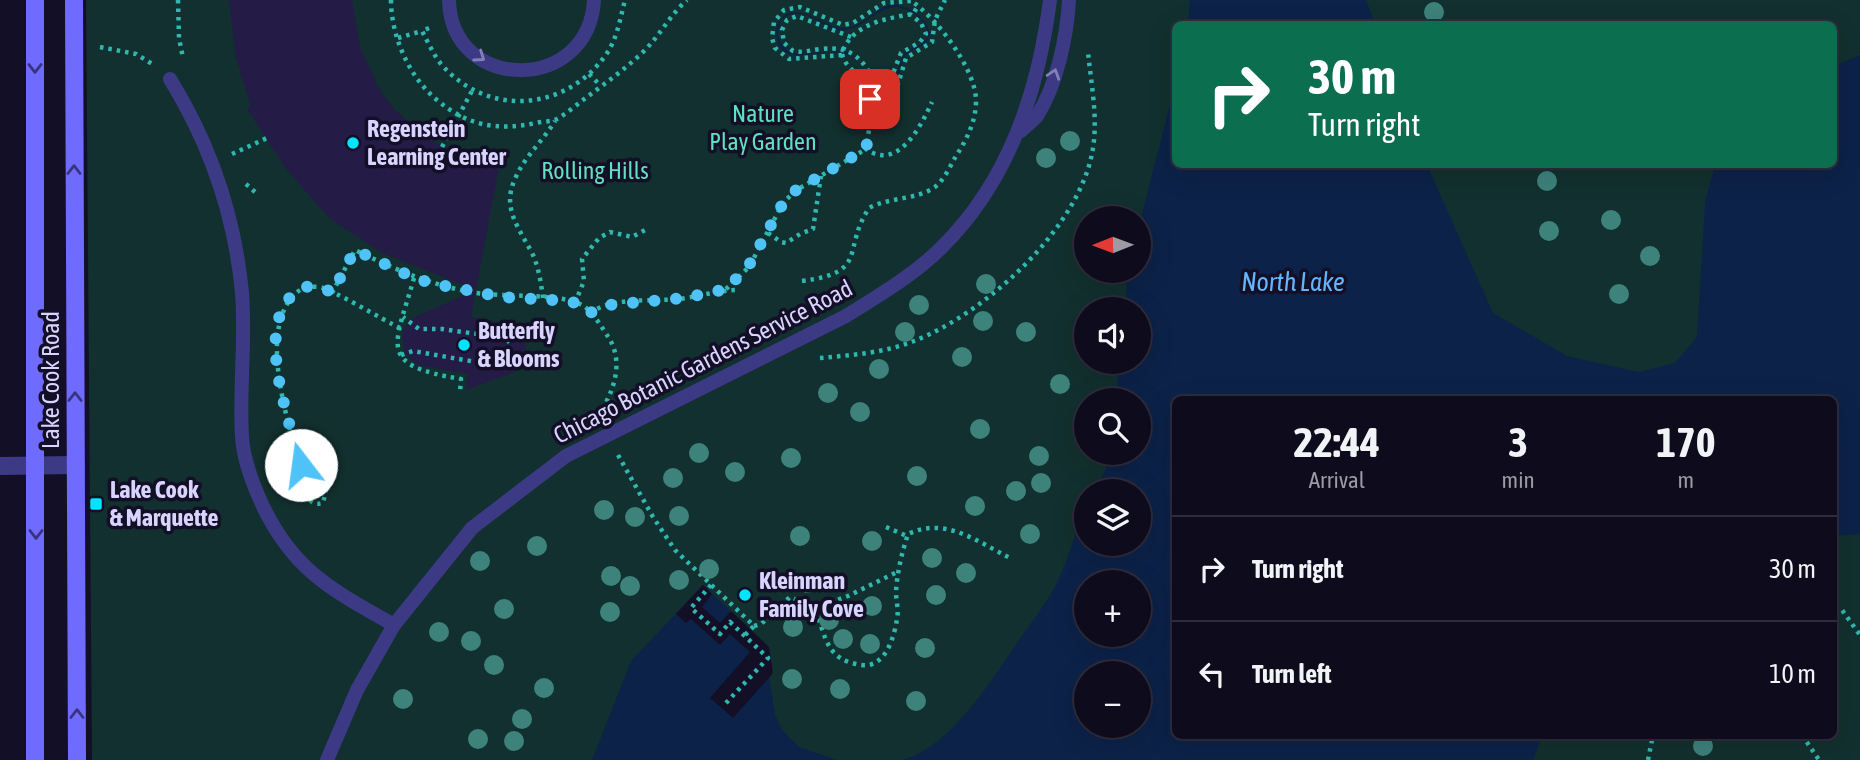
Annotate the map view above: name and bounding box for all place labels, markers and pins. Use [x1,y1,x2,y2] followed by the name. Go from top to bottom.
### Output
[840,69,900,129] pin
[367,115,507,170] place label: Regenstein Learning Center
[345,135,361,151] marker: Regenstein Learning Center
[478,317,560,372] place label: Butterfly & Blooms
[456,337,472,353] marker: Butterfly & Blooms
[110,476,219,531] place label: Lake Cook & Marquette
[88,496,104,512] marker: Lake Cook & Marquette
[759,567,864,622] place label: Kleinman Family Cove
[737,587,753,603] marker: Kleinman Family Cove

